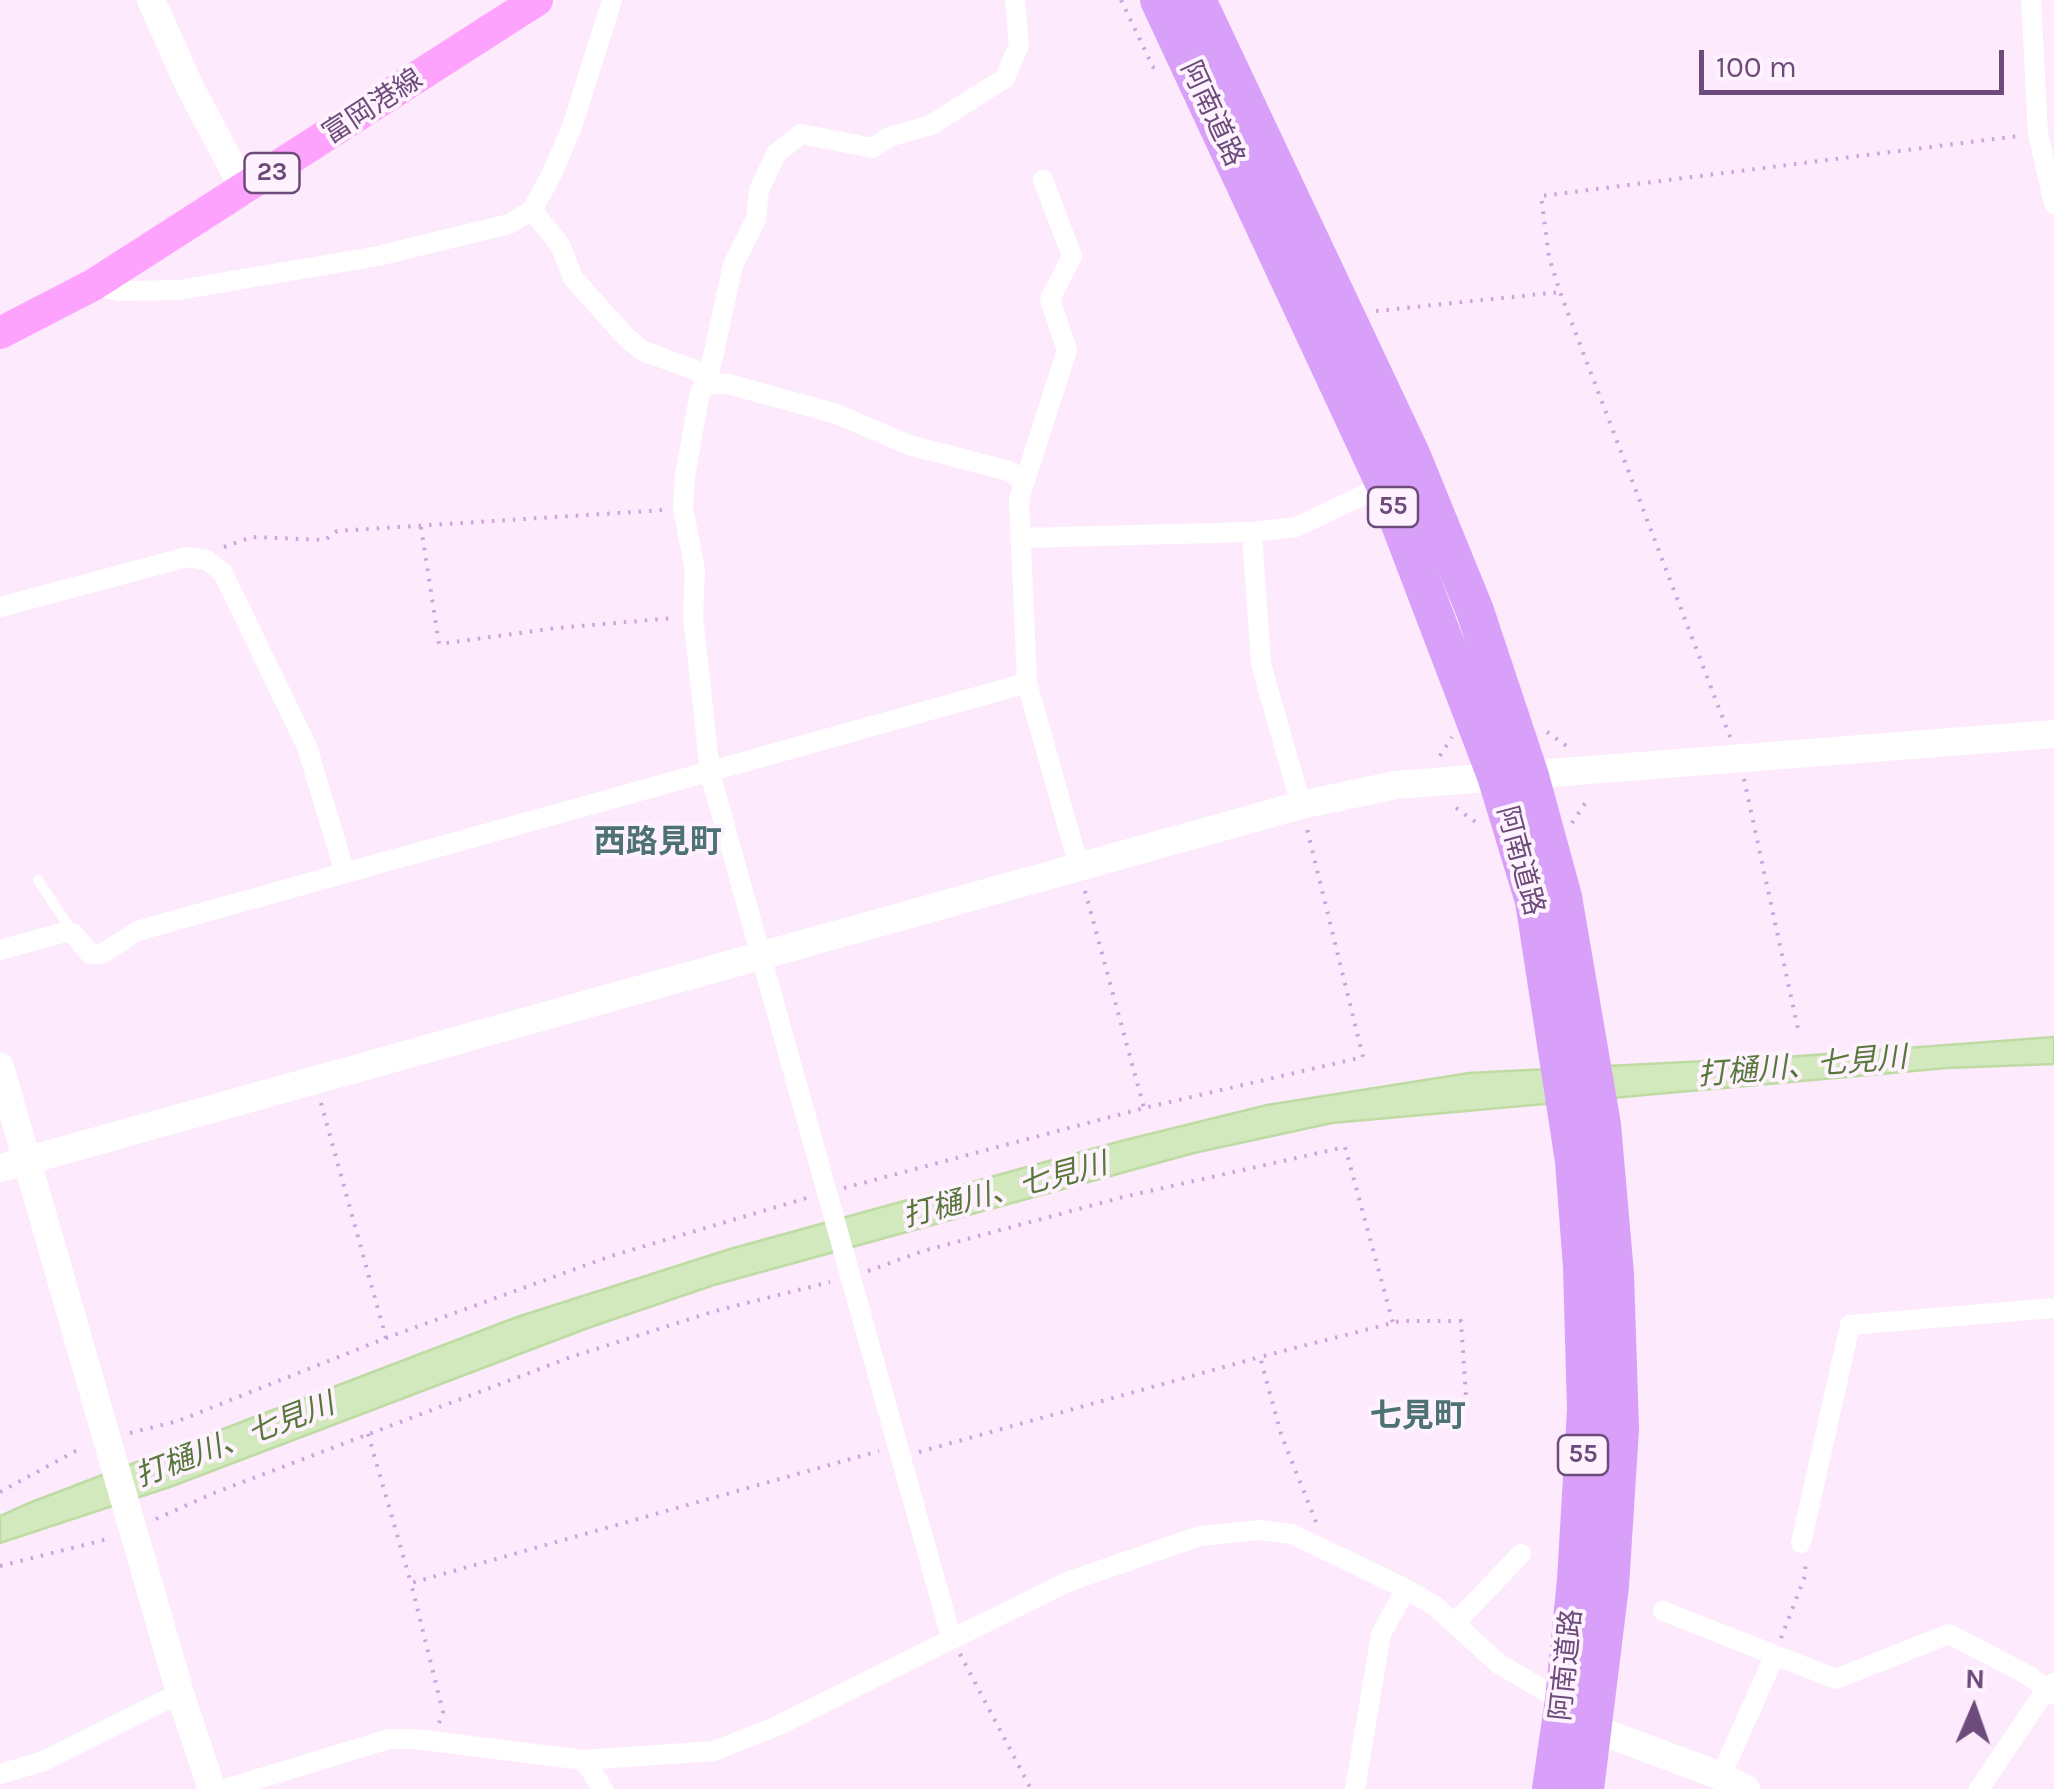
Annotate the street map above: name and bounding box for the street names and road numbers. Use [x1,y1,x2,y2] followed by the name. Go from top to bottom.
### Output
[1173,56,1251,172] street label: 阿南道路
[317,62,429,152] street label: 富岡港線
[244,153,300,193] road number: 23
[1368,487,1418,527] road number: 55
[1489,803,1551,919] street label: 阿南道路
[1558,1435,1608,1475] road number: 55
[1544,1608,1590,1722] street label: 阿南道路

